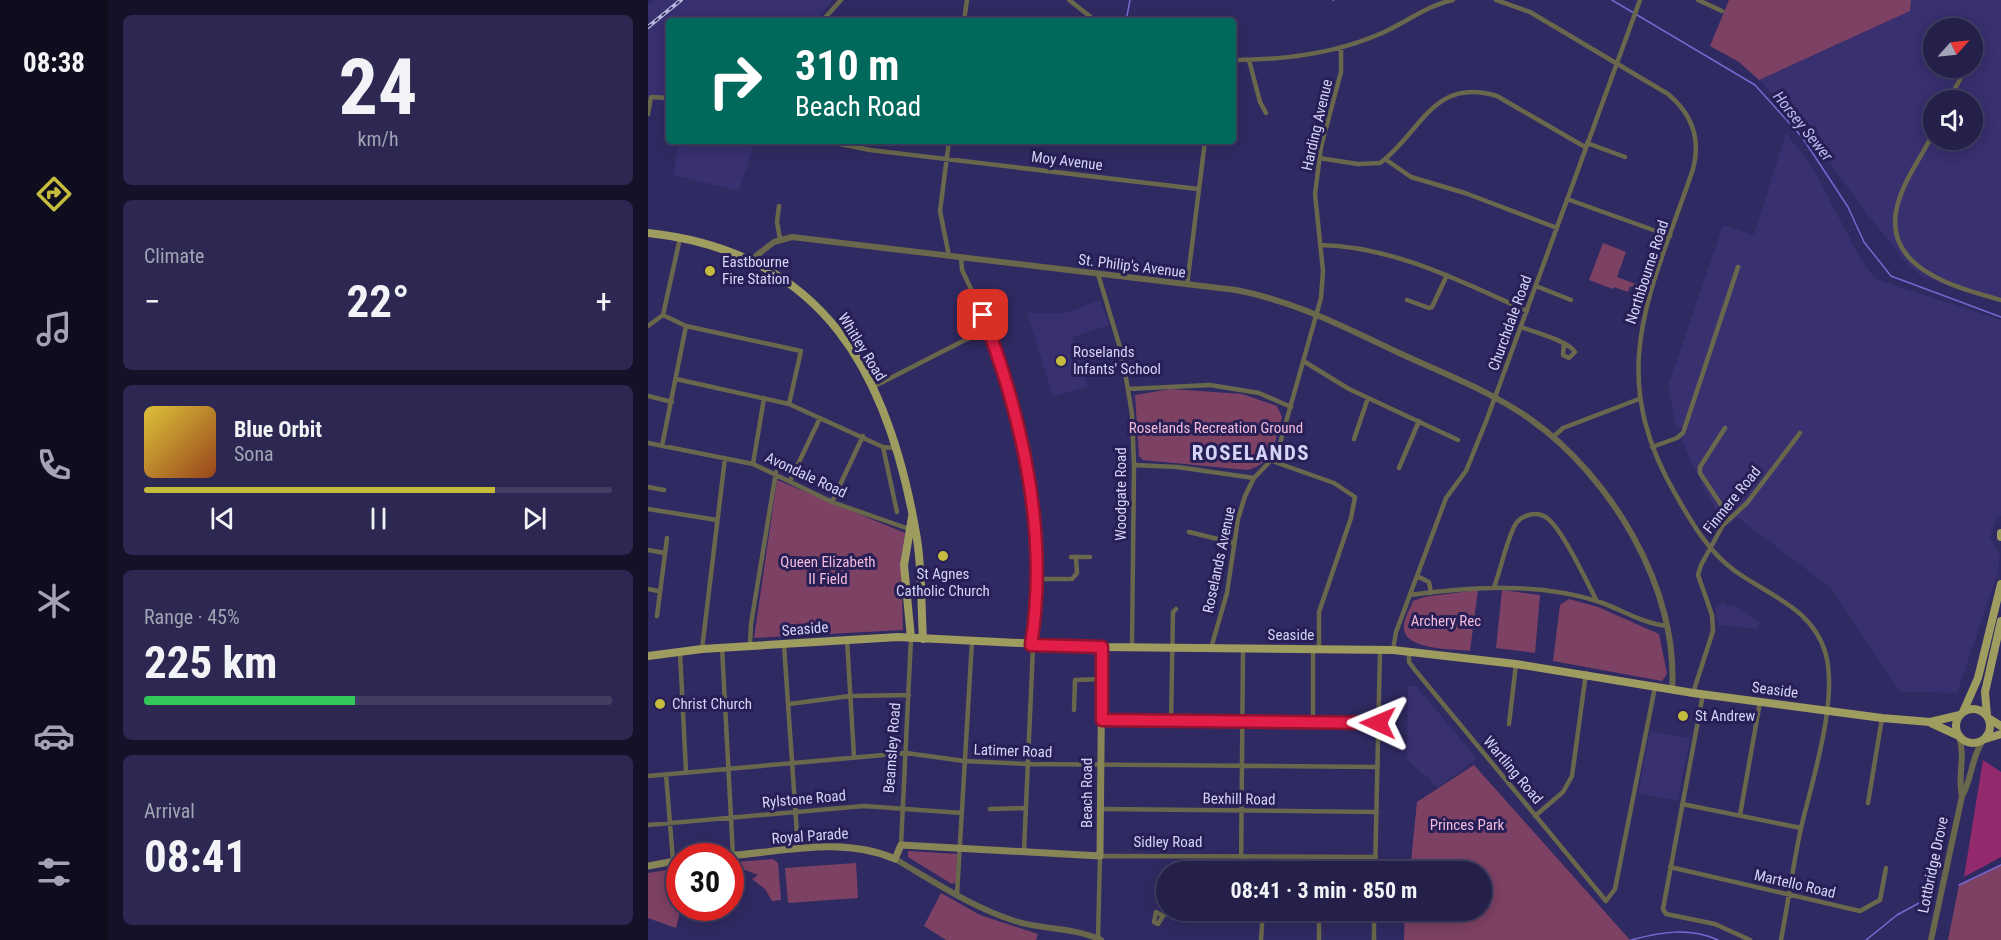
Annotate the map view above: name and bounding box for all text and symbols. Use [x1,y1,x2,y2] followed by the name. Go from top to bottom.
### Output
[1923,18,1983,78] north arrow
[1923,18,1983,150] map controls
[795,41,900,90] text: 310 m
[339,42,417,133] text: 24
[696,42,774,120] icon: right
[23,47,85,79] text: 08:38
[1298,78,1336,172] street label: Harding Avenue
[1769,87,1838,166] water label: Horsey Sewer
[1923,90,1983,150] button: sound
[795,91,921,123] text: Beach Road
[357,127,399,151] text: km/h
[1030,148,1104,174] street label: Moy Avenue
[33,173,75,215] icon: directions
[1622,218,1672,326] street label: Northbourne Road
[144,244,204,268] text: Climate
[1077,250,1187,282] street label: St. Philip's Avenue
[722,253,790,288] place label: Eastbourne Fire Station
[703,264,717,278] marker: Eastbourne Fire Station
[1484,273,1536,373] street label: Churchdale Road
[347,275,410,328] text: 22°
[144,282,161,321] text: −
[596,282,612,321] text: +
[957,289,1008,340] pin
[966,298,999,331] icon: arrive
[33,308,75,350] icon: music
[834,310,890,384] street label: Whitley Road
[1073,343,1161,378] place label: Roselands Infants' School
[1054,354,1068,368] marker: Roselands Infants' School
[234,417,322,442] text: Blue Orbit
[1129,419,1303,437] park label: Roselands Recreation Ground
[1192,441,1310,465] district label: ROSELANDS
[234,442,274,466] text: Sona
[33,444,75,486] icon: phone
[1112,447,1130,541] street label: Woodgate Road
[762,448,850,502] street label: Avondale Road
[1699,463,1765,537] street label: Finmere Road
[206,502,239,535] icon: previous
[362,502,395,535] icon: pause
[518,502,551,535] icon: next
[1199,505,1239,615] street label: Roselands Avenue
[936,549,950,563] marker: St Agnes Catholic Church
[780,553,876,588] park label: Queen Elizabeth II Field
[896,565,990,600] place label: St Agnes Catholic Church
[33,580,75,622] icon: climate
[144,605,240,629] text: Range · 45%
[1411,612,1481,630] park label: Archery Rec
[781,618,829,640] street label: Seaside
[1268,626,1314,644] street label: Seaside
[144,636,277,689] text: 225 km
[1751,678,1799,702] street label: Seaside
[1346,691,1410,755] position arrow
[672,695,752,713] place label: Christ Church
[653,697,667,711] marker: Christ Church
[880,702,904,794] street label: Beamsley Road
[1695,707,1755,725] place label: St Andrew
[1676,709,1690,723] marker: St Andrew
[33,715,75,757] icon: car
[1479,732,1547,808] street label: Wartling Road
[973,741,1053,761] street label: Latimer Road
[1078,758,1096,828] street label: Beach Road
[761,786,847,812] street label: Rylstone Road
[1202,789,1276,809] street label: Bexhill Road
[144,799,195,823] text: Arrival
[1914,815,1952,915] street label: Lottbridge Drove
[1430,816,1505,834] park label: Princes Park
[771,824,849,848] street label: Royal Parade
[144,830,247,883] text: 08:41
[1134,833,1202,851] street label: Sidley Road
[666,843,744,921] speed limit sign: 30
[33,851,75,893] icon: filters
[1753,866,1837,902] street label: Martello Road
[1231,878,1417,903] text: 08:41 · 3 min · 850 m

